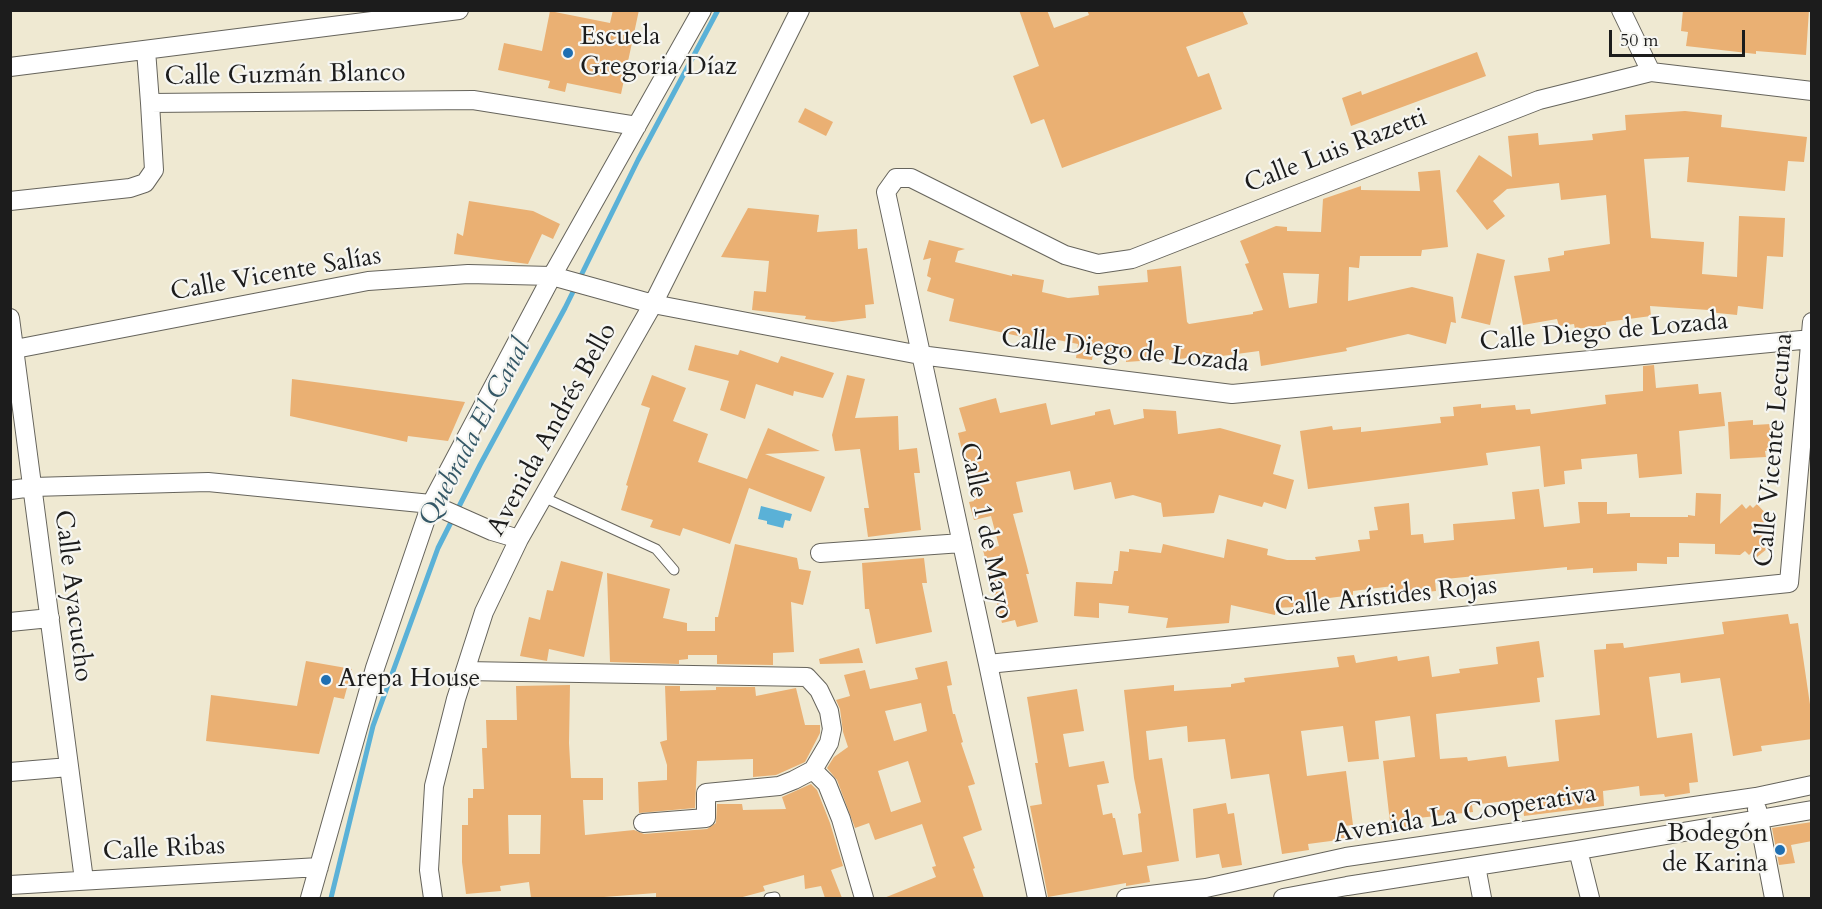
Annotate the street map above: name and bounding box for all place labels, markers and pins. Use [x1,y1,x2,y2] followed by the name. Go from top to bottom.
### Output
[580,22,737,83] place label: Escuela Gregoria Díaz
[561,46,575,60] marker: Escuela Gregoria Díaz
[338,664,480,696] place label: Arepa House
[319,673,333,687] marker: Arepa House
[1662,819,1768,880] place label: Bodegón de Karina
[1773,843,1787,857] marker: Bodegón de Karina

